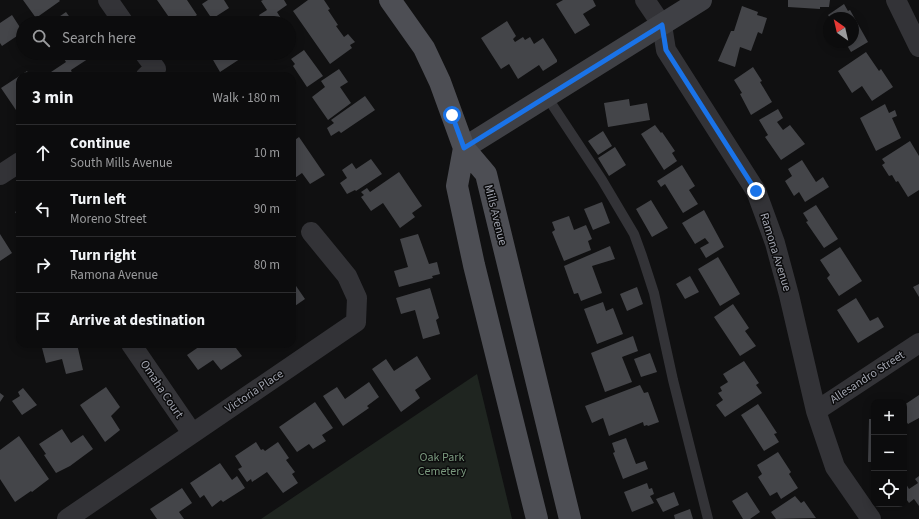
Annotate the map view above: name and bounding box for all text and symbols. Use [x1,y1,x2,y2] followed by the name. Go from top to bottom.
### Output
[823,12,859,48] north arrow
[16,16,296,60] search box
[30,27,52,49] icon: search
[62,28,136,49] text: Search here
[32,86,73,110] text: 3 min
[212,89,280,107] text: Walk · 180 m
[443,106,461,124] route start
[70,133,130,154] text: Continue
[32,142,54,164] icon: ahead
[254,144,280,162] text: 10 m
[70,154,173,172] text: South Mills Avenue
[747,182,765,200] route end
[480,183,511,247] street label: Mills Avenue
[70,189,126,210] text: Turn left
[32,198,54,220] icon: left
[254,200,280,218] text: 90 m
[70,210,147,228] text: Moreno Street
[756,211,796,294] street label: Ramona Avenue
[70,245,136,266] text: Turn right
[32,254,54,276] icon: right
[254,256,280,274] text: 80 m
[70,266,158,284] text: Ramona Avenue
[32,310,54,332] icon: arrive
[70,310,205,331] text: Arrive at destination
[827,347,908,408] street label: Allesandro Street
[136,357,187,422] street label: Omaha Court
[222,365,287,417] street label: Victoria Place
[871,399,907,507] map controls
[871,399,907,435] button: +
[871,435,907,471] button: −
[418,449,467,480] park label: Oak Park Cemetery
[871,471,907,507] button: locate

